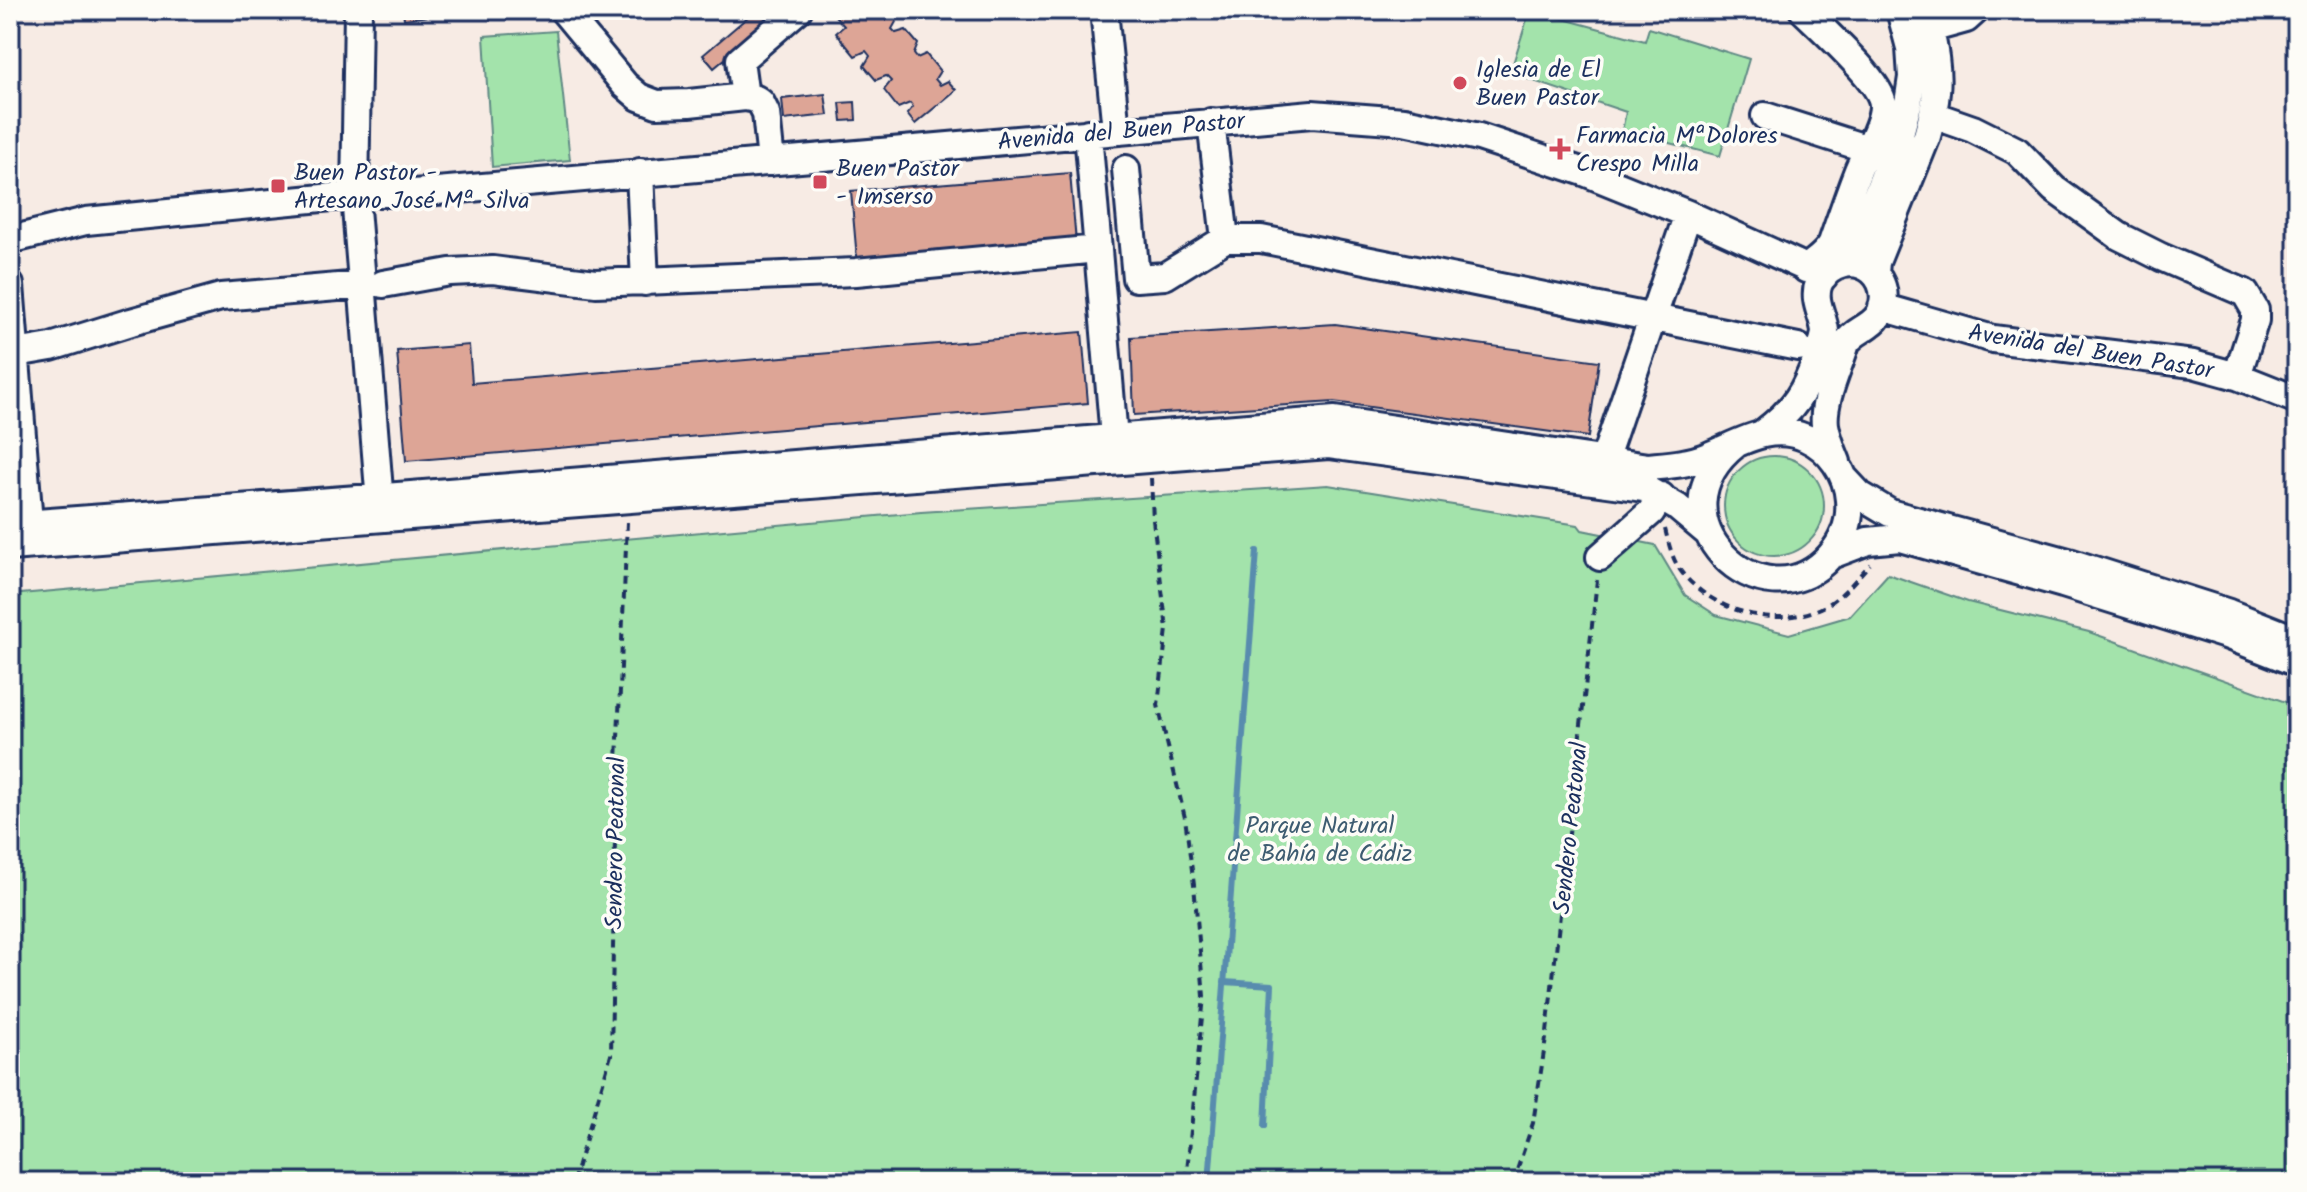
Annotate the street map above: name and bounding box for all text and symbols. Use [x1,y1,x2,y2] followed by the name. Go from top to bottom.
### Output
[1476,51,1601,118] place label: Iglesia de El Buen Pastor
[1451,74,1469,92] marker: Iglesia de El Buen Pastor
[996,102,1248,163] street label: Avenida del Buen Pastor
[1576,117,1778,184] place label: Farmacia MªDolores Crespo Milla
[1551,140,1569,158] marker: Farmacia MªDolores Crespo Milla
[836,150,961,217] place label: Buen Pastor - Imserso
[294,154,530,221] place label: Buen Pastor - Artesano José Mª Silva
[811,173,829,191] marker: Buen Pastor - Imserso
[269,177,287,195] marker: Buen Pastor - Artesano José Mª Silva
[1965,314,2218,391] street label: Avenida del Buen Pastor
[1543,740,1600,916] street label: Sendero Peatonal
[595,756,638,930] street label: Sendero Peatonal
[1228,807,1412,874] park label: Parque Natural de Bahía de Cádiz

